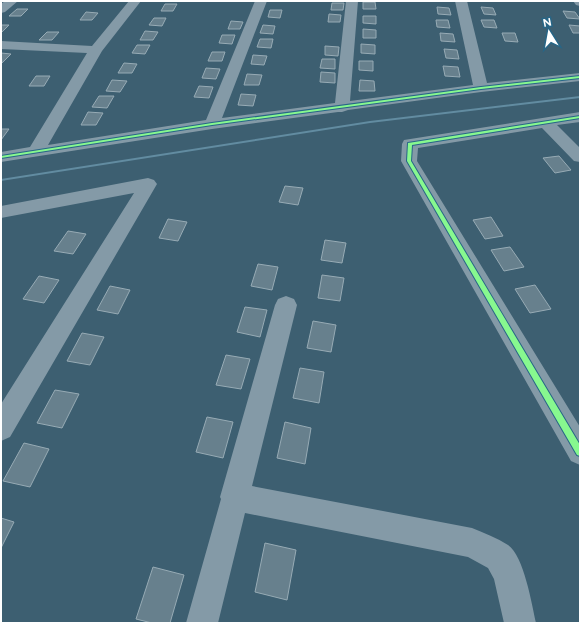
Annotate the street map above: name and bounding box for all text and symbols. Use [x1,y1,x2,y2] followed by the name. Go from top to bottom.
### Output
[529,12,569,52] north arrow
[542,15,553,30] text: N

